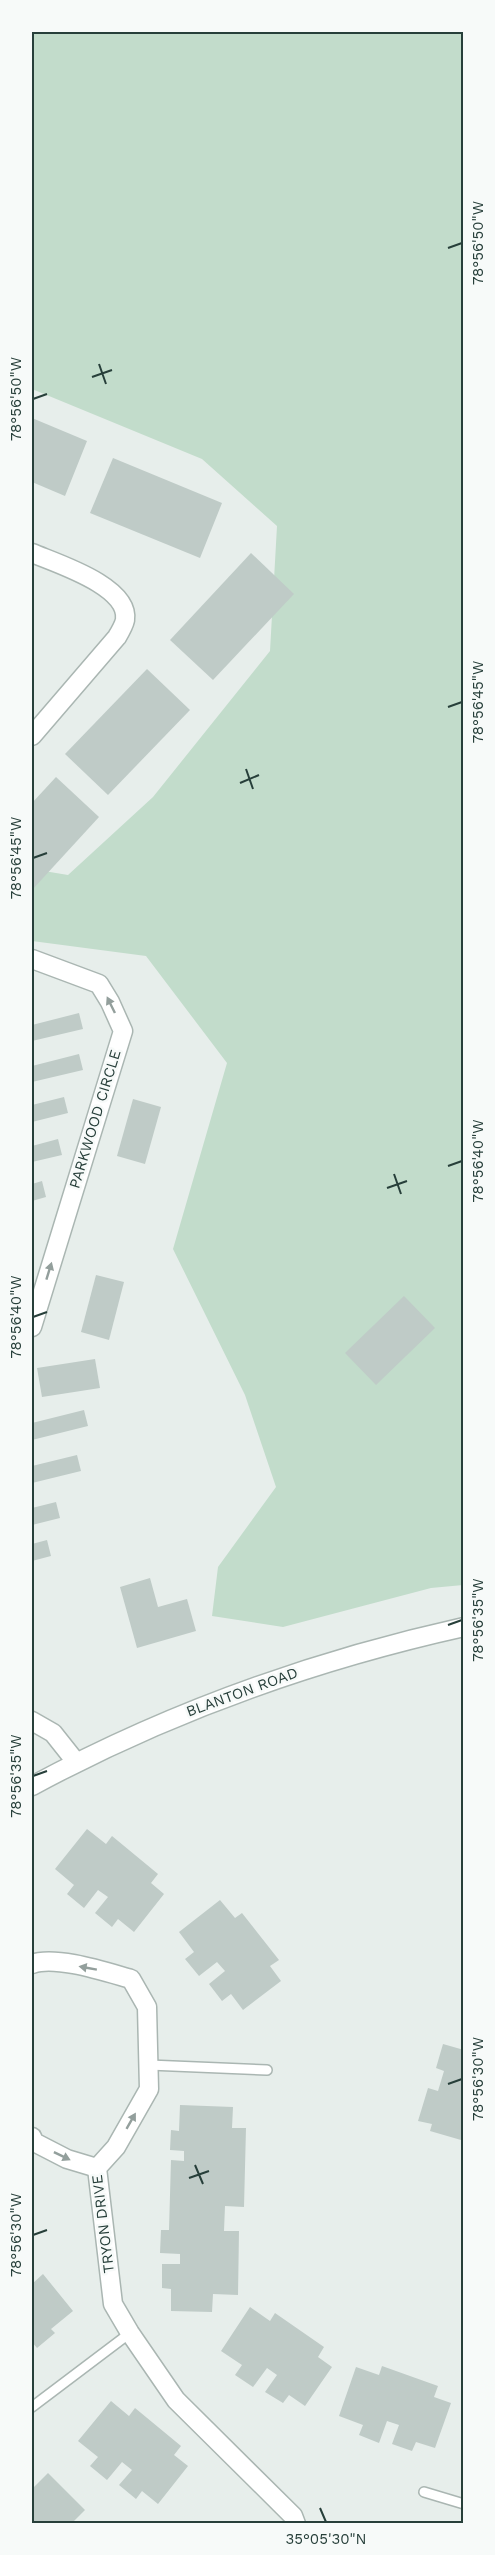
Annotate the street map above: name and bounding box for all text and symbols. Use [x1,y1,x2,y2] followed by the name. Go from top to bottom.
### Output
[469,201,487,285] text: 78°56'50"W
[7,357,25,441] text: 78°56'50"W
[469,661,487,743] text: 78°56'45"W
[7,817,25,899] text: 78°56'45"W
[107,997,116,1014] one-way arrow
[65,1047,125,1191] street label: PARKWOOD CIRCLE
[469,1119,487,1203] text: 78°56'40"W
[45,1262,54,1280] one-way arrow
[7,1275,25,1359] text: 78°56'40"W
[469,1578,487,1662] text: 78°56'35"W
[184,1663,300,1721] street label: BLANTON ROAD
[7,1734,25,1818] text: 78°56'35"W
[78,1963,97,1972] one-way arrow
[469,2037,487,2121] text: 78°56'30"W
[126,2112,136,2129] one-way arrow
[54,2152,71,2161] one-way arrow
[88,2174,118,2274] street label: TRYON DRIVE
[7,2193,25,2277] text: 78°56'30"W
[285,2530,367,2548] text: 35°05'30"N

